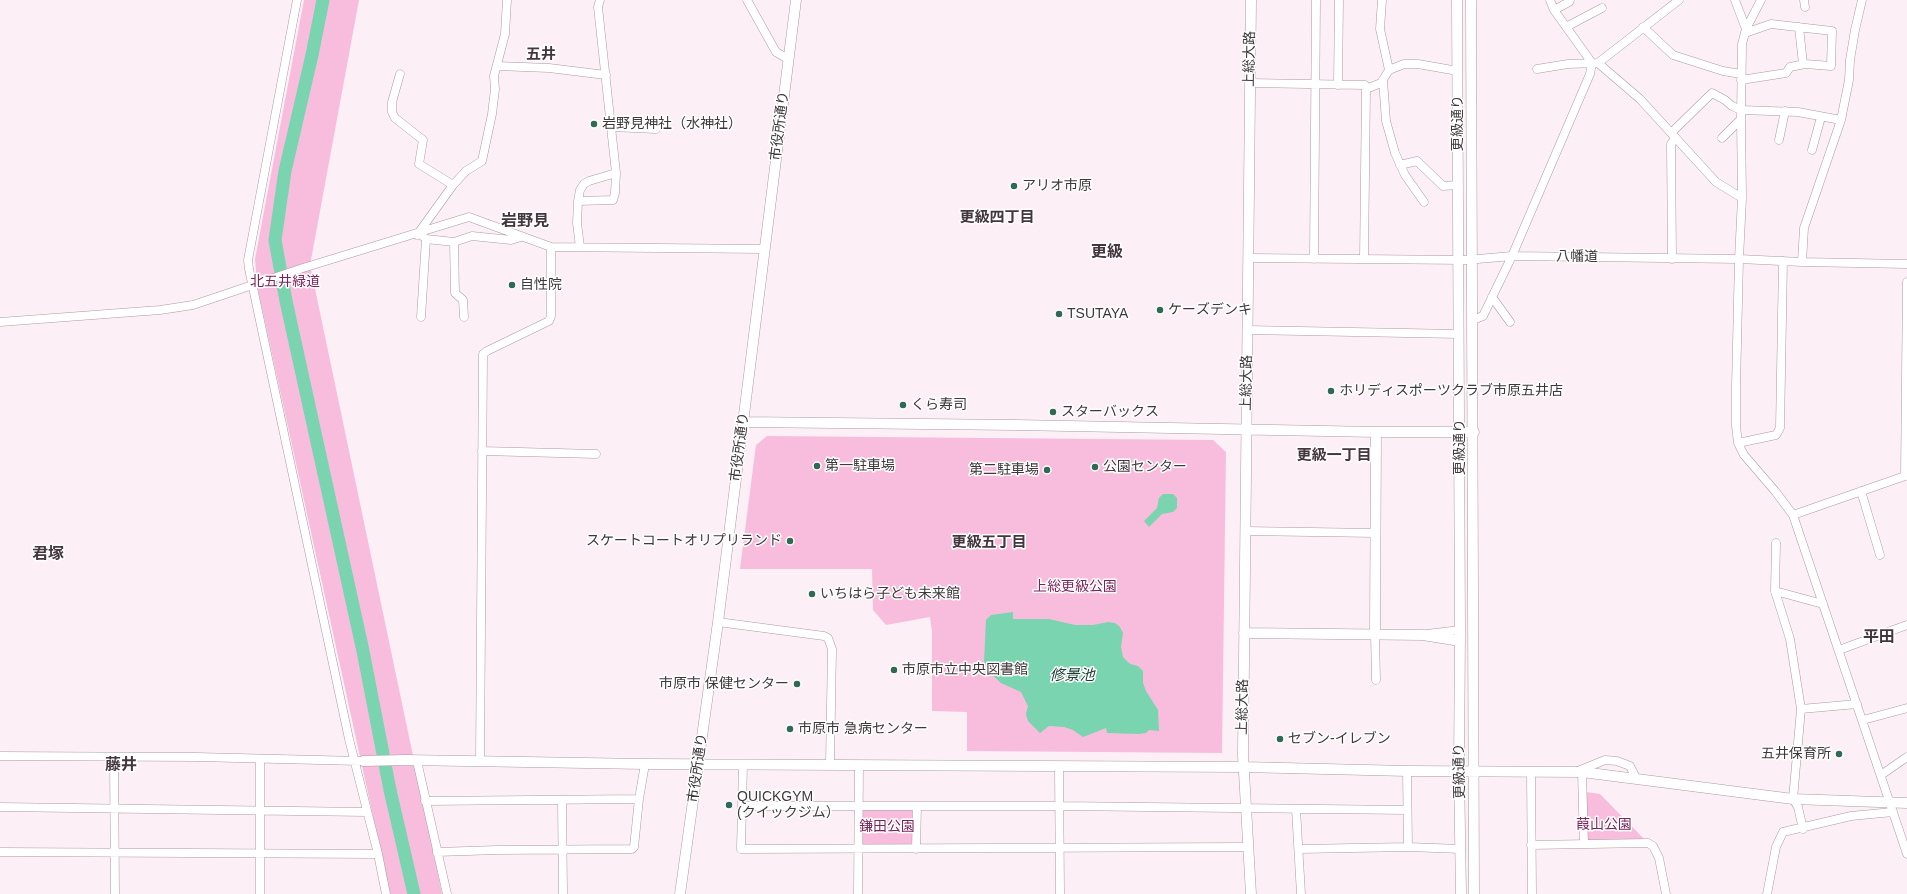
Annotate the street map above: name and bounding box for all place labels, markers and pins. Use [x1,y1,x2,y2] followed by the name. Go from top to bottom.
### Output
[602,116,742,132] place label: 岩野見神社（水神社）
[589,119,599,129] marker: 岩野見神社（水神社）
[1022,178,1092,194] place label: アリオ市原
[1009,181,1019,191] marker: アリオ市原
[520,277,562,293] place label: 自性院
[507,280,517,290] marker: 自性院
[1168,302,1252,318] place label: ケーズデンキ
[1155,305,1165,315] marker: ケーズデンキ
[1067,306,1128,322] place label: TSUTAYA
[1054,309,1064,319] marker: TSUTAYA
[1339,383,1563,399] place label: ホリディスポーツクラブ市原五井店
[1326,386,1336,396] marker: ホリディスポーツクラブ市原五井店
[911,397,967,413] place label: くら寿司
[898,400,908,410] marker: くら寿司
[1061,404,1159,420] place label: スターバックス
[1048,407,1058,417] marker: スターバックス
[825,458,895,474] place label: 第一駐車場
[1103,459,1187,475] place label: 公園センター
[812,461,822,471] marker: 第一駐車場
[969,462,1039,478] place label: 第二駐車場
[1090,462,1100,472] marker: 公園センター
[1042,465,1052,475] marker: 第二駐車場
[586,533,782,549] place label: スケートコートオリプリランド
[785,536,795,546] marker: スケートコートオリプリランド
[820,586,960,602] place label: いちはら子ども未来館
[807,589,817,599] marker: いちはら子ども未来館
[902,662,1028,678] place label: 市原市立中央図書館
[889,665,899,675] marker: 市原市立中央図書館
[659,676,789,692] place label: 市原市 保健センター
[792,679,802,689] marker: 市原市 保健センター
[798,721,928,737] place label: 市原市 急病センター
[785,724,795,734] marker: 市原市 急病センター
[1288,731,1391,747] place label: セブン-イレブン
[1275,734,1285,744] marker: セブン-イレブン
[1761,746,1831,762] place label: 五井保育所
[1834,749,1844,759] marker: 五井保育所
[737,789,840,822] place label: QUICKGYM (クイックジム）
[724,800,734,810] marker: QUICKGYM (クイックジム）

